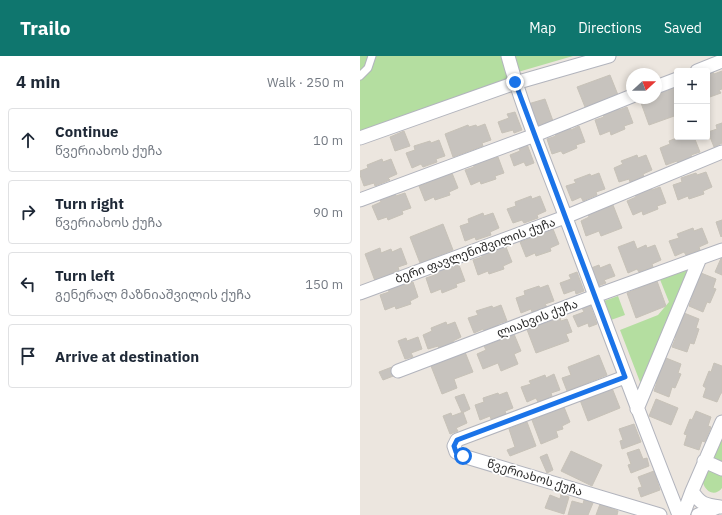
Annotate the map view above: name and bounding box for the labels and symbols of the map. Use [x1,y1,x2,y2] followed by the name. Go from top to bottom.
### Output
[626,68,662,104] north arrow
[506,73,524,91] route end
[393,214,558,287] street label: ბერი ფავლენიშვილის ქუჩა
[494,296,580,341] street label: ლიახვის ქუჩა
[454,447,472,465] route start
[485,455,585,499] street label: წვერიახოს ქუჩა

